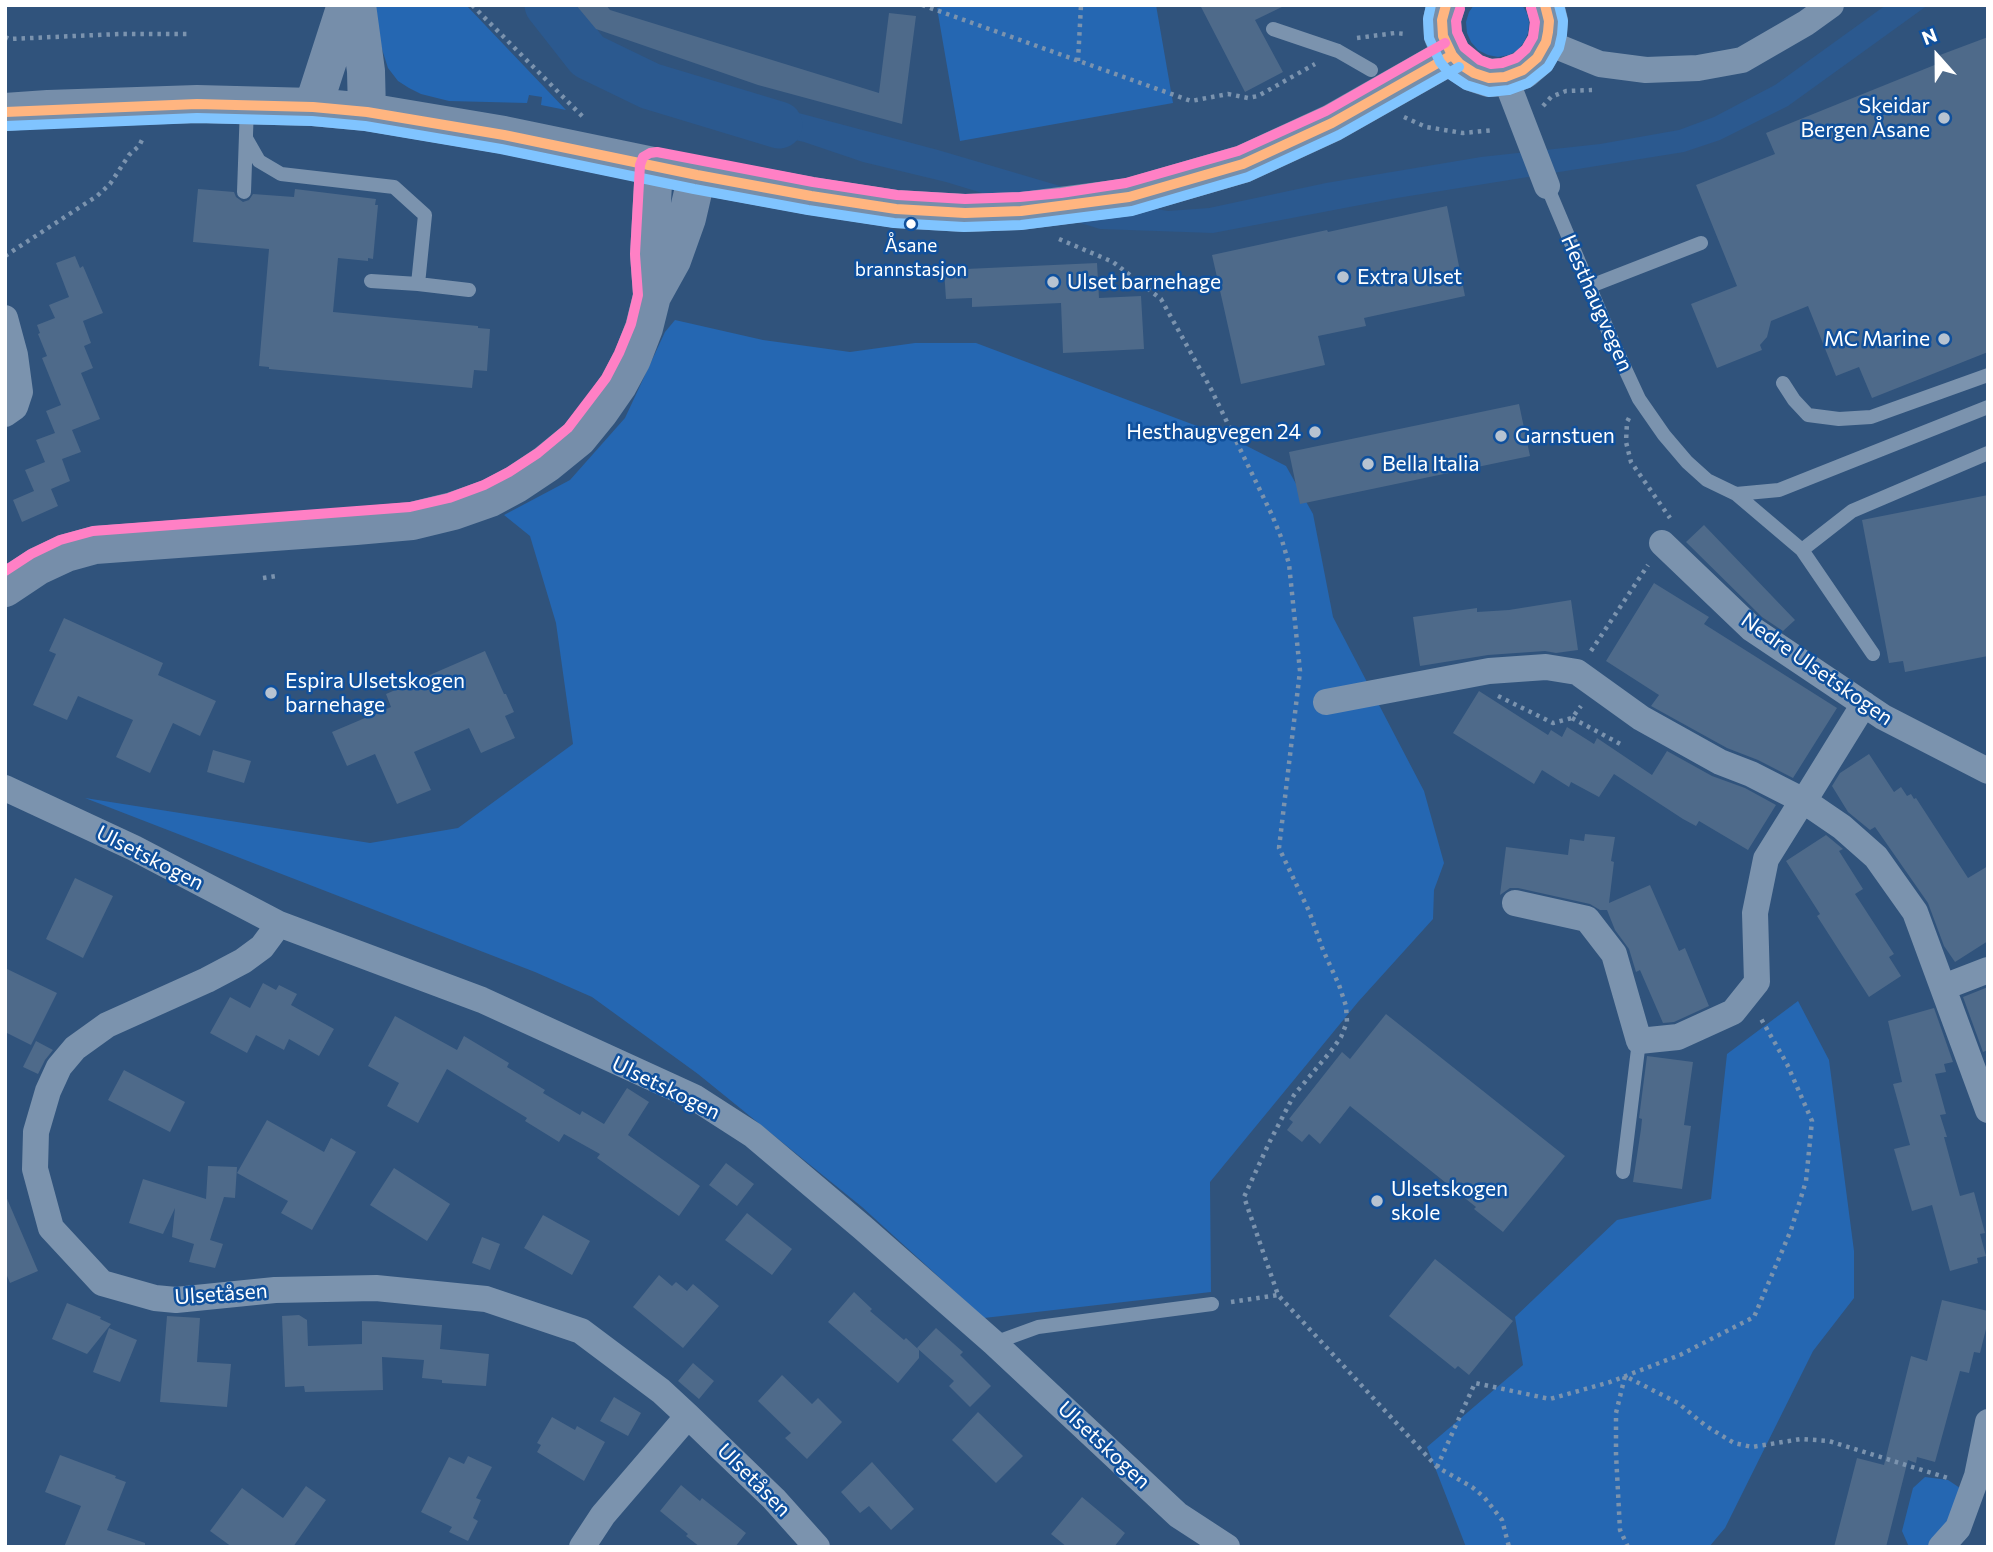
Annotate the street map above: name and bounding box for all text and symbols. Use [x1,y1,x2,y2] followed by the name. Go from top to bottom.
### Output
[1902,21,1972,91] north arrow
[1919,23,1940,49] text: N
[1801,93,1930,143] place label: Skeidar Bergen Åsane
[1936,110,1952,126] marker: Skeidar Bergen Åsane
[904,217,918,231] marker: Åsane brannstasjon
[1556,231,1638,375] street label: Hesthaugvegen
[855,235,967,279] place label: Åsane brannstasjon
[1357,264,1462,290] place label: Extra Ulset
[1067,269,1221,295] place label: Ulset barnehage
[1335,269,1351,285] marker: Extra Ulset
[1045,274,1061,290] marker: Ulset barnehage
[1824,326,1930,352] place label: MC Marine
[1936,331,1952,347] marker: MC Marine
[1126,419,1301,445] place label: Hesthaugvegen 24
[1515,423,1615,449] place label: Garnstuen
[1307,424,1323,440] marker: Hesthaugvegen 24
[1493,428,1509,444] marker: Garnstuen
[1382,451,1479,477] place label: Bella Italia
[1360,456,1376,472] marker: Bella Italia
[1736,607,1898,731] street label: Nedre Ulsetskogen
[285,668,465,718] place label: Espira Ulsetskogen barnehage
[263,685,279,701] marker: Espira Ulsetskogen barnehage
[92,820,208,896] street label: Ulsetskogen
[608,1051,724,1125] street label: Ulsetskogen
[1391,1176,1508,1226] place label: Ulsetskogen skole
[1369,1193,1385,1209] marker: Ulsetskogen skole
[174,1278,268,1310] street label: Ulsetåsen
[1053,1396,1155,1494] street label: Ulsetskogen
[712,1438,796,1522] street label: Ulsetåsen

